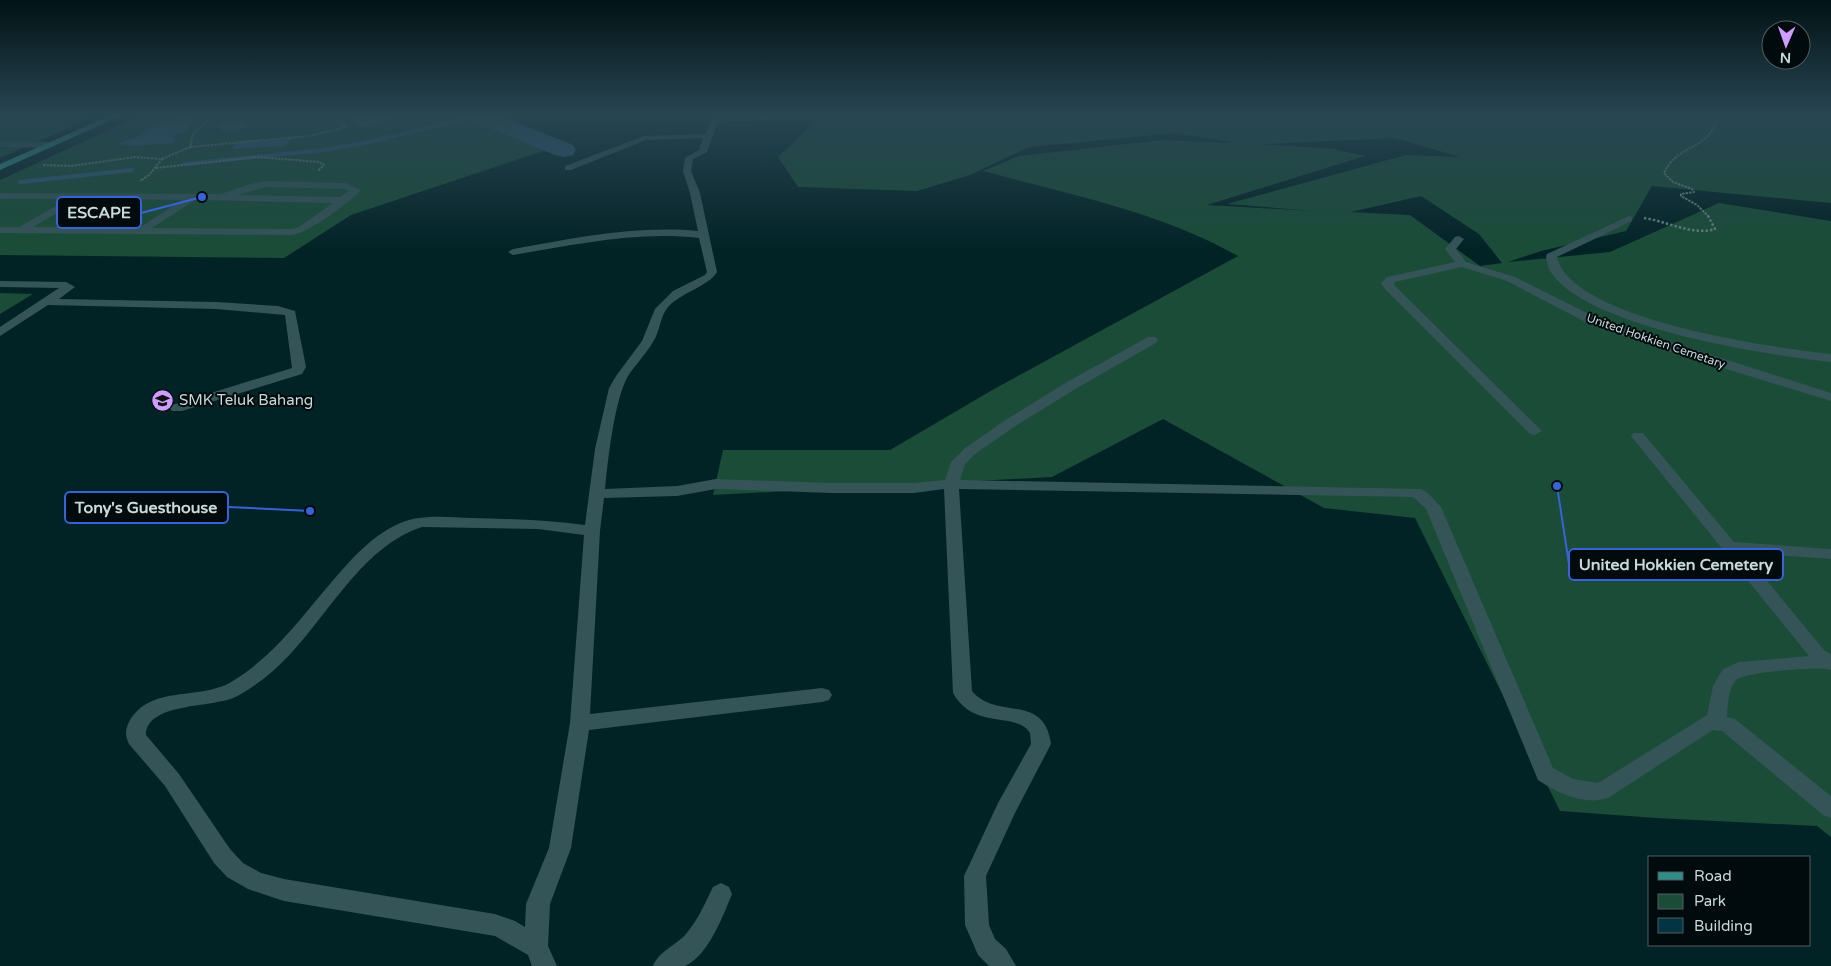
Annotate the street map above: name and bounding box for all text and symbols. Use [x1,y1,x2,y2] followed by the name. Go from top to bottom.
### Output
[1761,20,1811,70] north arrow
[1780,49,1791,66] text: N
[57,197,141,228] callout: ESCAPE
[67,203,131,223] text: ESCAPE
[1585,311,1728,372] street label: United Hokkien Cemetary
[151,388,175,412] school or university icon: SMK Teluk Bahang
[179,391,313,409] place label: SMK Teluk Bahang
[65,492,228,523] callout: Tony's Guesthouse
[74,498,217,518] text: Tony's Guesthouse
[1569,549,1783,580] callout: United Hokkien Cemetery
[1579,555,1774,575] text: United Hokkien Cemetery
[1648,856,1811,946] legend
[1694,867,1732,885] text: Road
[1694,892,1726,910] text: Park
[1694,917,1753,935] text: Building

